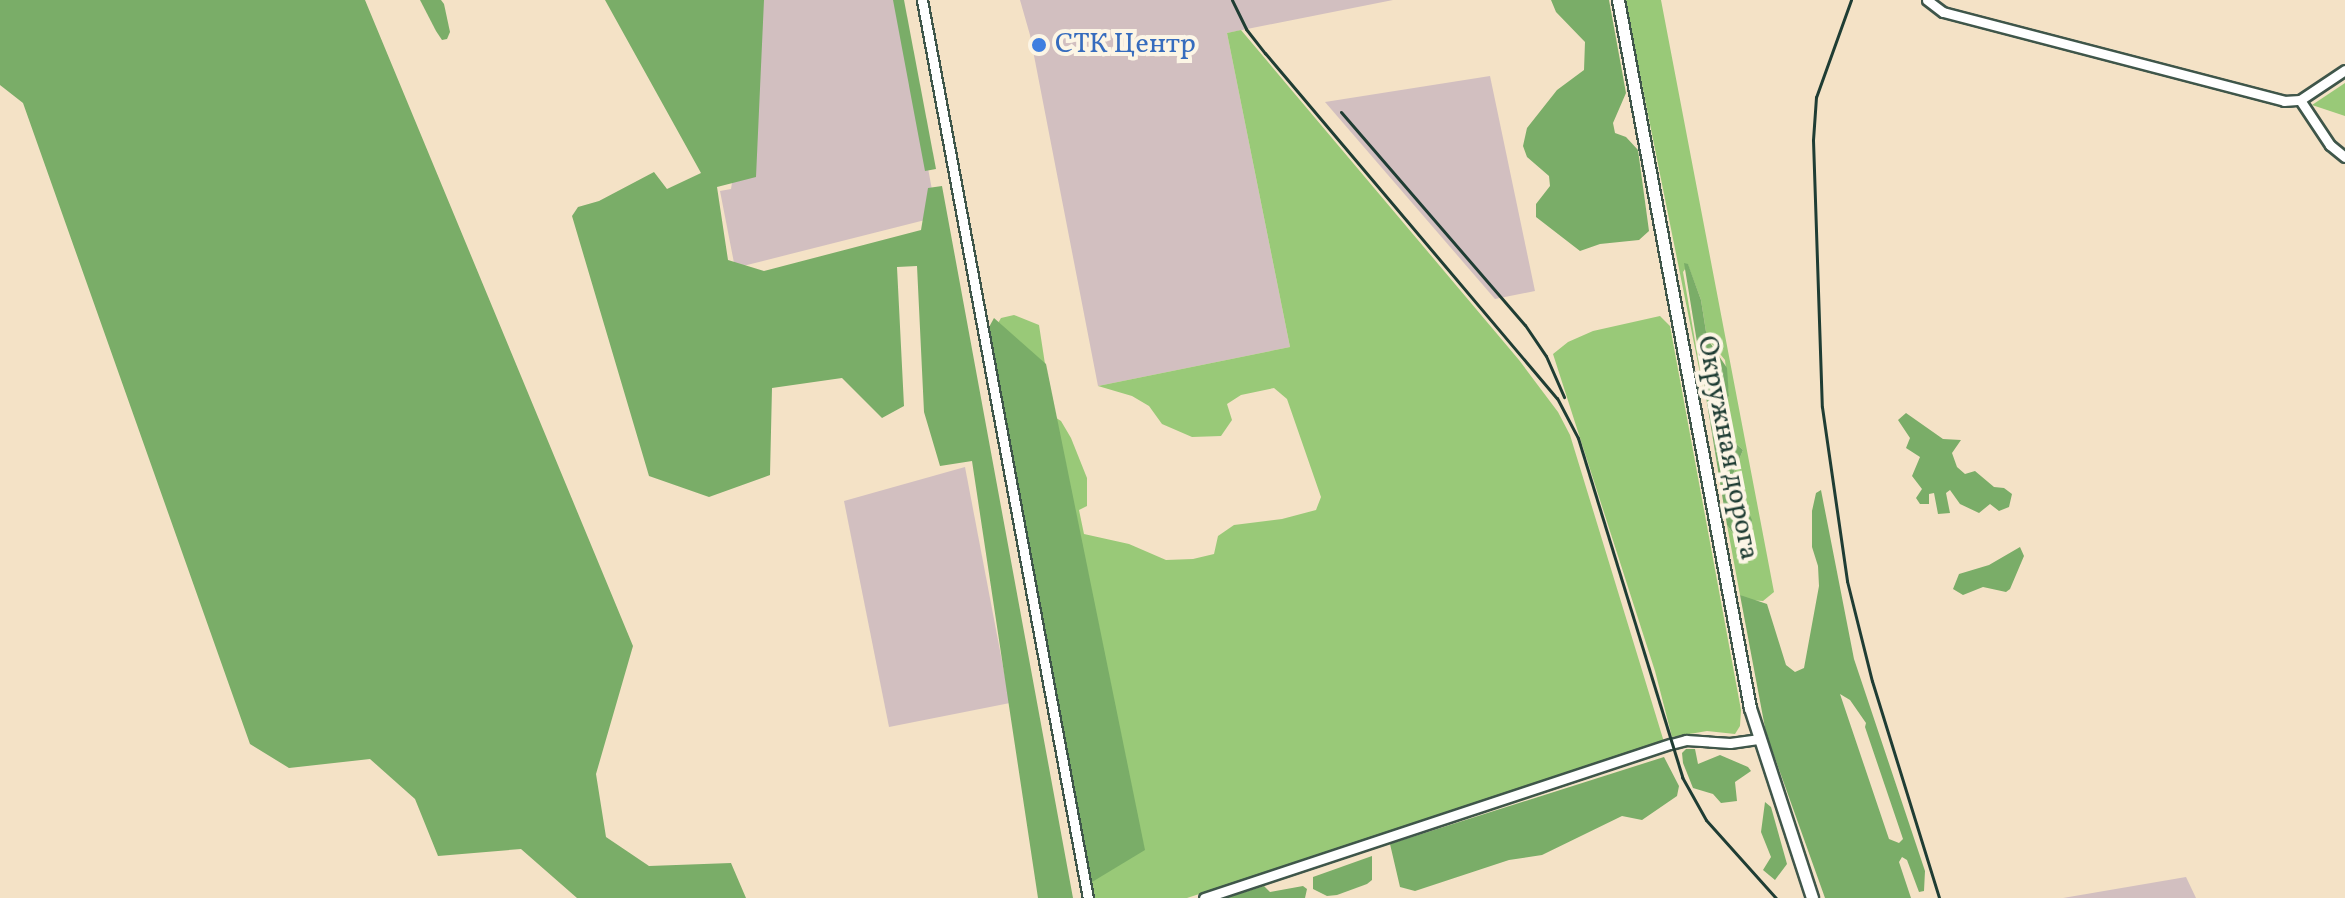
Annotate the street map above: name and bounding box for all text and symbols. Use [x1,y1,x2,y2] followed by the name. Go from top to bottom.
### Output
[1055,28,1196,62] place label: СТК Центр
[1030,36,1048,54] marker: СТК Центр
[1689,333,1765,563] street label: Окружная дорога

